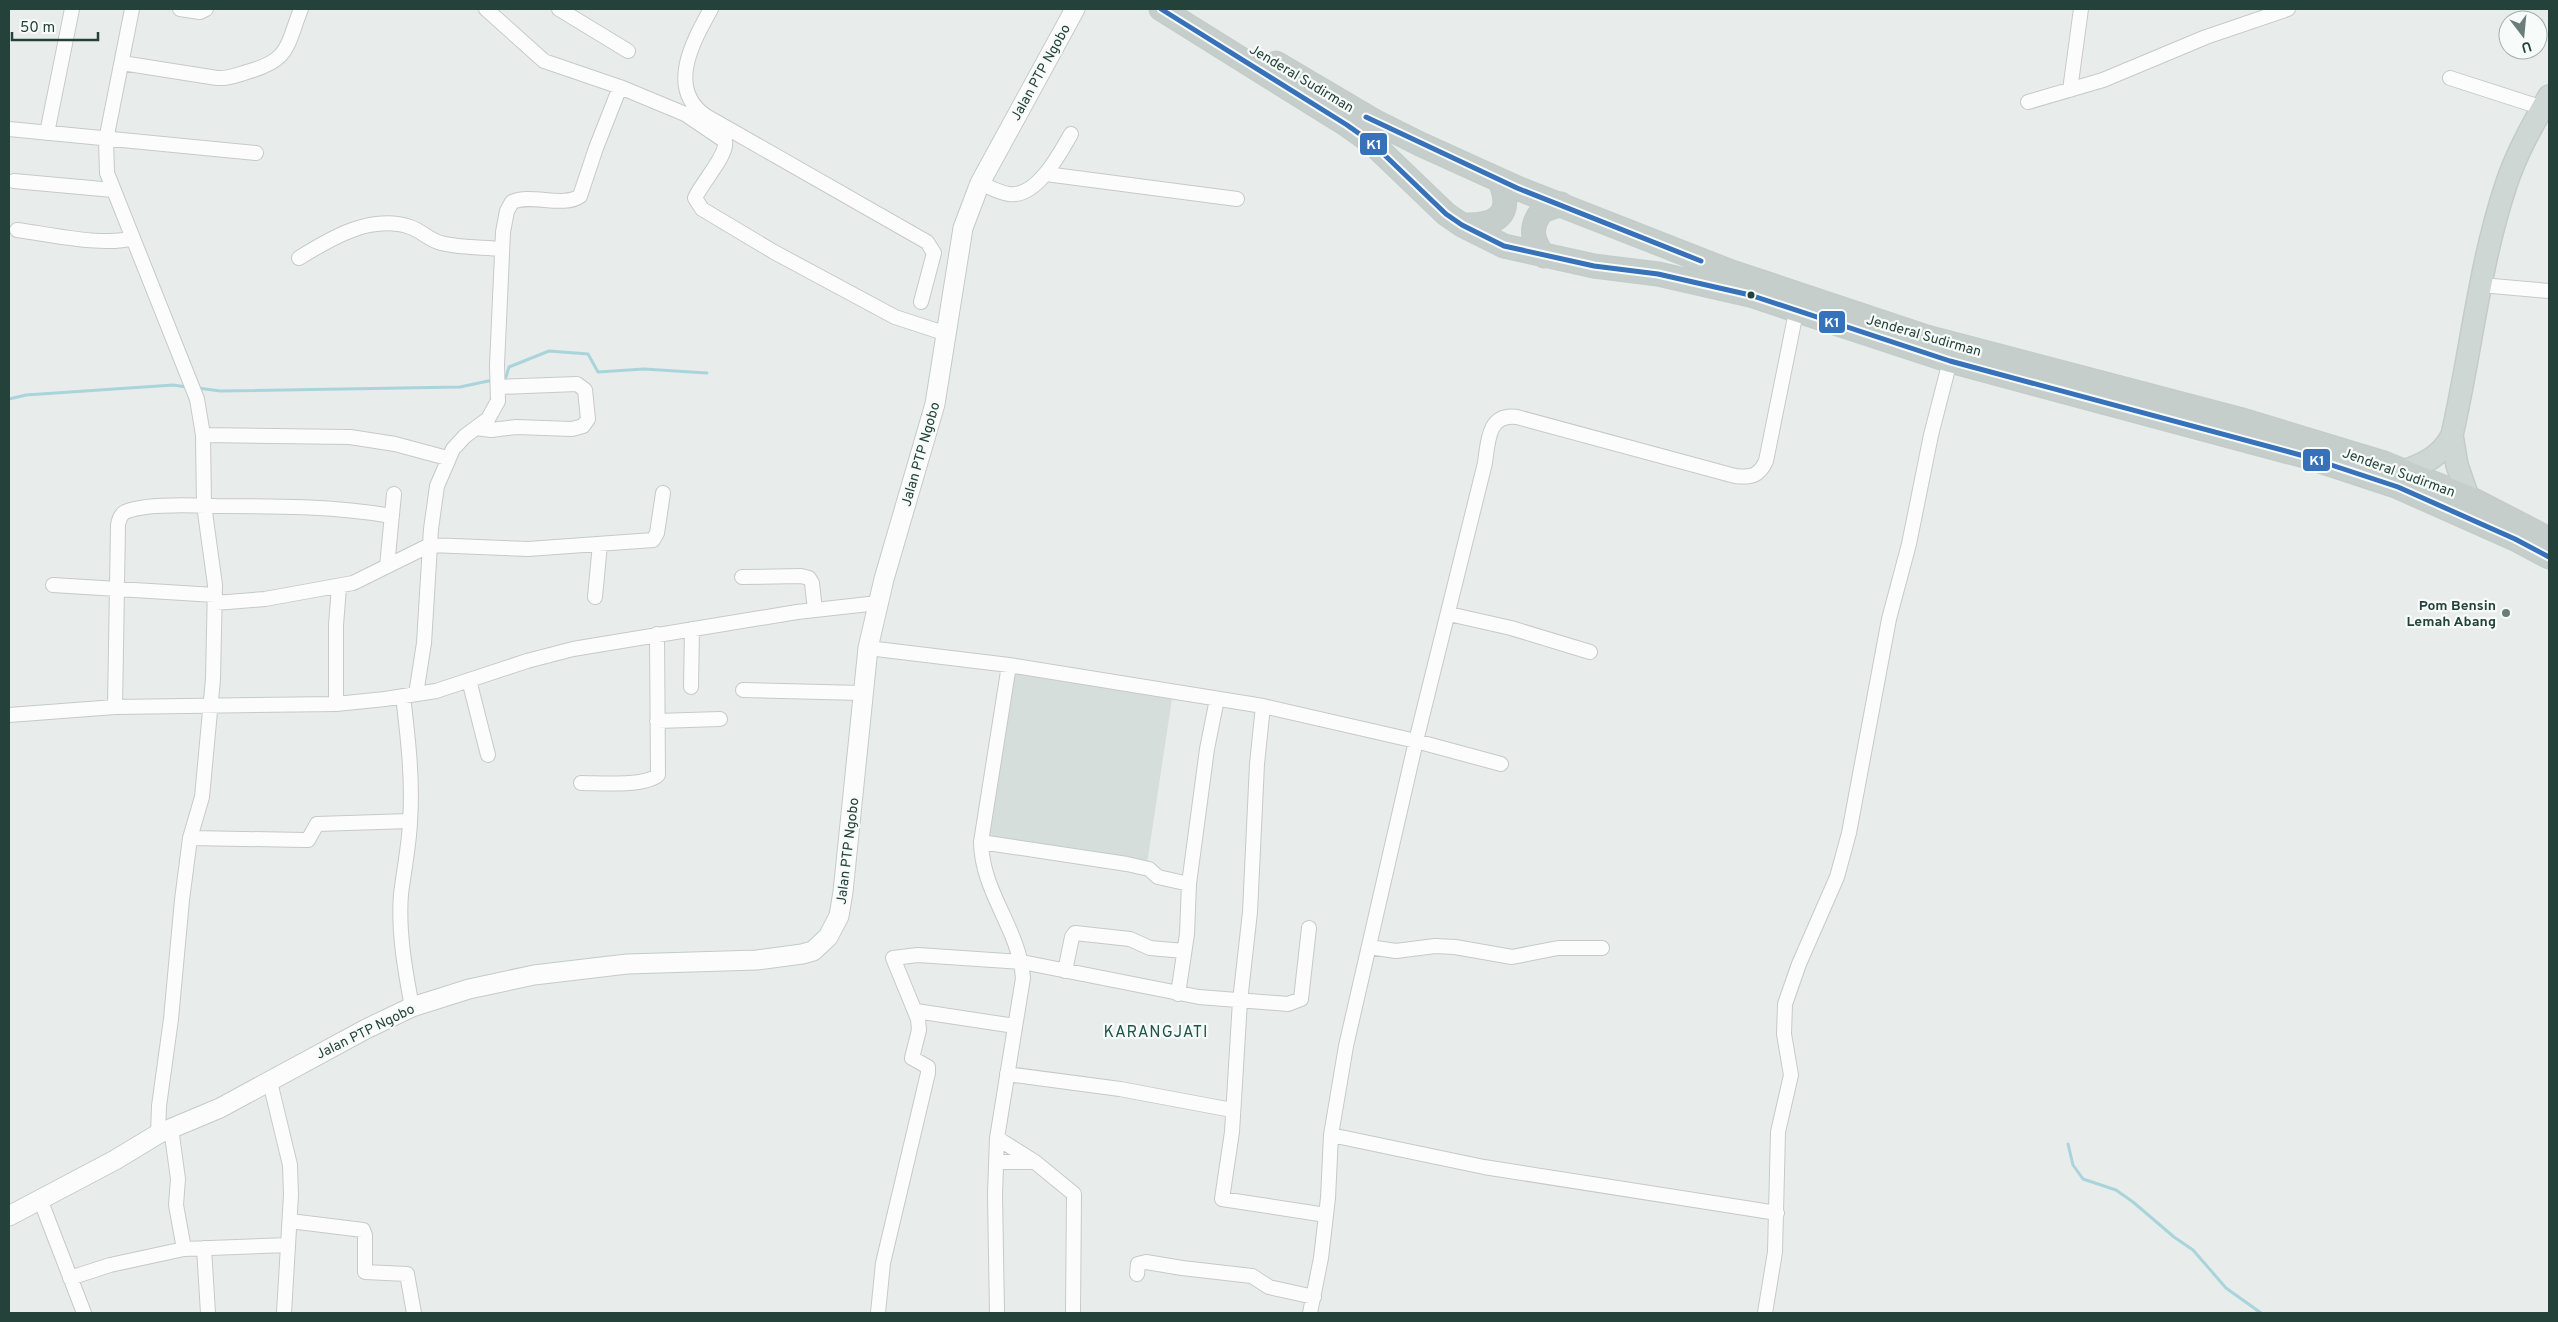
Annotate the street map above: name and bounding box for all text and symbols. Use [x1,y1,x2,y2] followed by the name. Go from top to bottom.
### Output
[12,10,99,42] scale bar
[2498,10,2548,60] north arrow
[20,19,55,38] text: 50 m
[1008,21,1075,124] street label: Jalan PTP Ngobo
[2519,37,2533,56] text: U
[1246,41,1357,117] street label: Jenderal Sudirman
[1359,132,1388,156] line badge: K1
[1366,137,1382,154] text: K1
[1746,290,1756,300] unlabelled marker
[1818,310,1846,334] line badge: K1
[1864,312,1983,361] street label: Jenderal Sudirman
[1824,315,1840,332] text: K1
[898,400,945,509] street label: Jalan PTP Ngobo
[2340,445,2457,502] street label: Jenderal Sudirman
[2302,448,2331,472] line badge: K1
[2309,453,2325,470] text: K1
[2406,598,2496,631] place label: Pom Bensin Lemah Abang
[2500,607,2512,619] marker: Pom Bensin Lemah Abang
[833,797,864,906] street label: Jalan PTP Ngobo
[314,1001,418,1064] street label: Jalan PTP Ngobo
[1104,1023,1208,1043] district label: KARANGJATI

